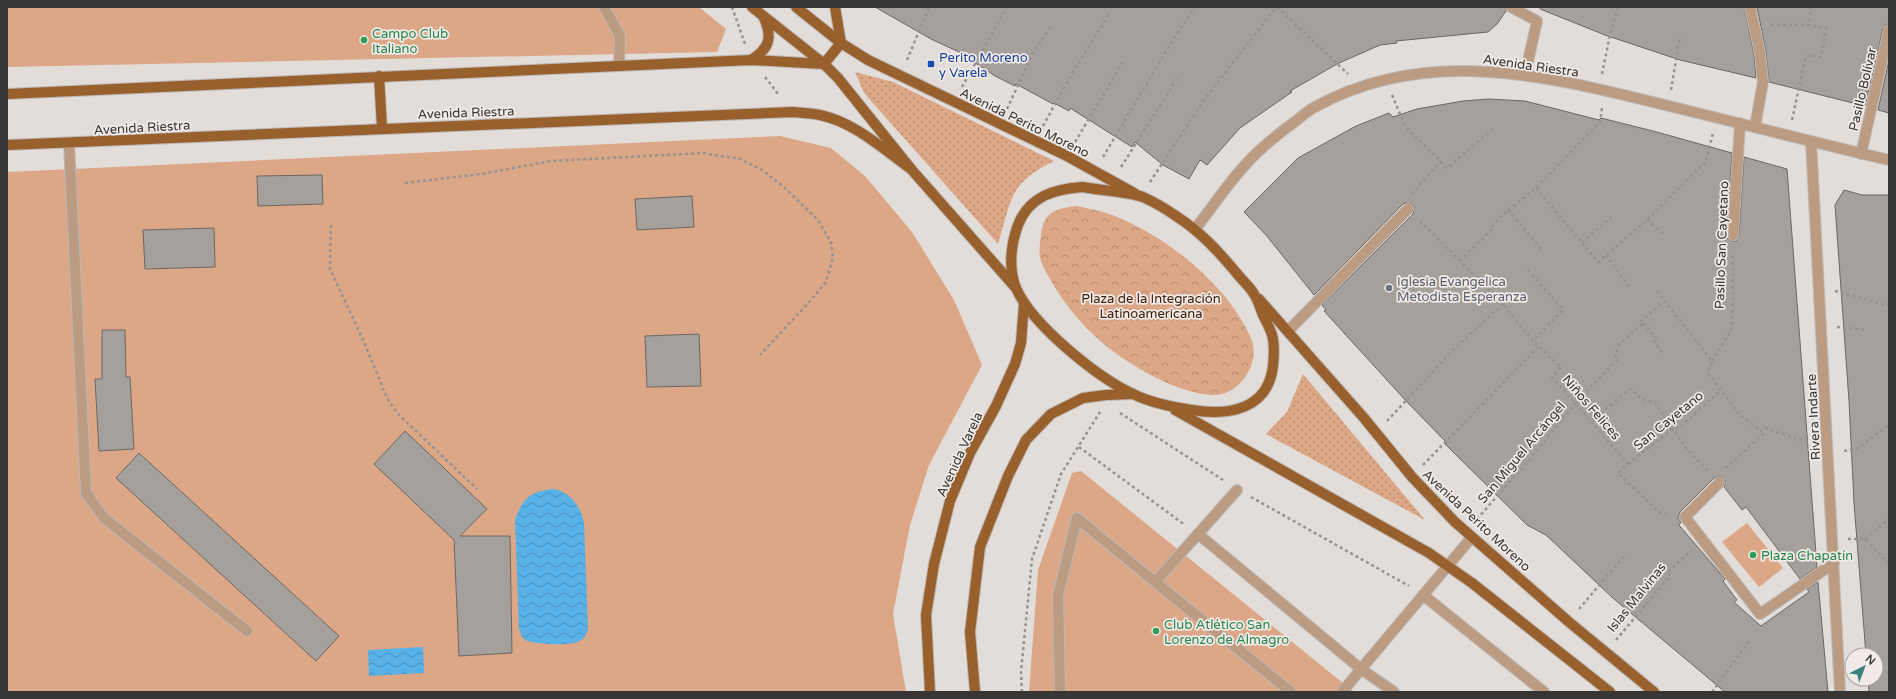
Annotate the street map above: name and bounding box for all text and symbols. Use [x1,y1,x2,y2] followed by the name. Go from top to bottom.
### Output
[372,26,448,57] place label: Campo Club Italiano
[359,35,369,45] marker: Campo Club Italiano
[1846,46,1880,133] street label: Pasillo Bolívar
[939,50,1028,81] place label: Perito Moreno y Varela
[1482,51,1580,81] street label: Avenida Riestra
[926,59,936,69] marker: Perito Moreno y Varela
[957,85,1092,161] street label: Avenida Perito Moreno
[417,103,515,123] street label: Avenida Riestra
[93,117,191,139] street label: Avenida Riestra
[1712,181,1732,309] street label: Pasillo San Cayetano
[1397,274,1527,305] place label: Iglesia Evangelica Metodista Esperanza
[1384,283,1394,293] marker: Iglesia Evangelica Metodista Esperanza
[1081,291,1221,322] park label: Plaza de la Integración Latinoamericana
[1559,372,1624,443] street label: Niños Felices
[1804,373,1824,461] street label: Rivera Indarte
[1630,388,1707,454] street label: San Cayetano
[1475,399,1569,507] street label: San Miguel Arcángel
[933,409,987,499] street label: Avenida Varela
[1419,466,1534,575] street label: Avenida Perito Moreno
[1761,548,1853,564] place label: Plaza Chapatín
[1748,550,1758,560] marker: Plaza Chapatín
[1604,560,1670,636] street label: Islas Malvinas
[1164,617,1289,648] place label: Club Atlético San Lorenzo de Almagro
[1151,626,1161,636] marker: Club Atlético San Lorenzo de Almagro
[1844,647,1884,687] north arrow
[1863,652,1878,668] text: N

